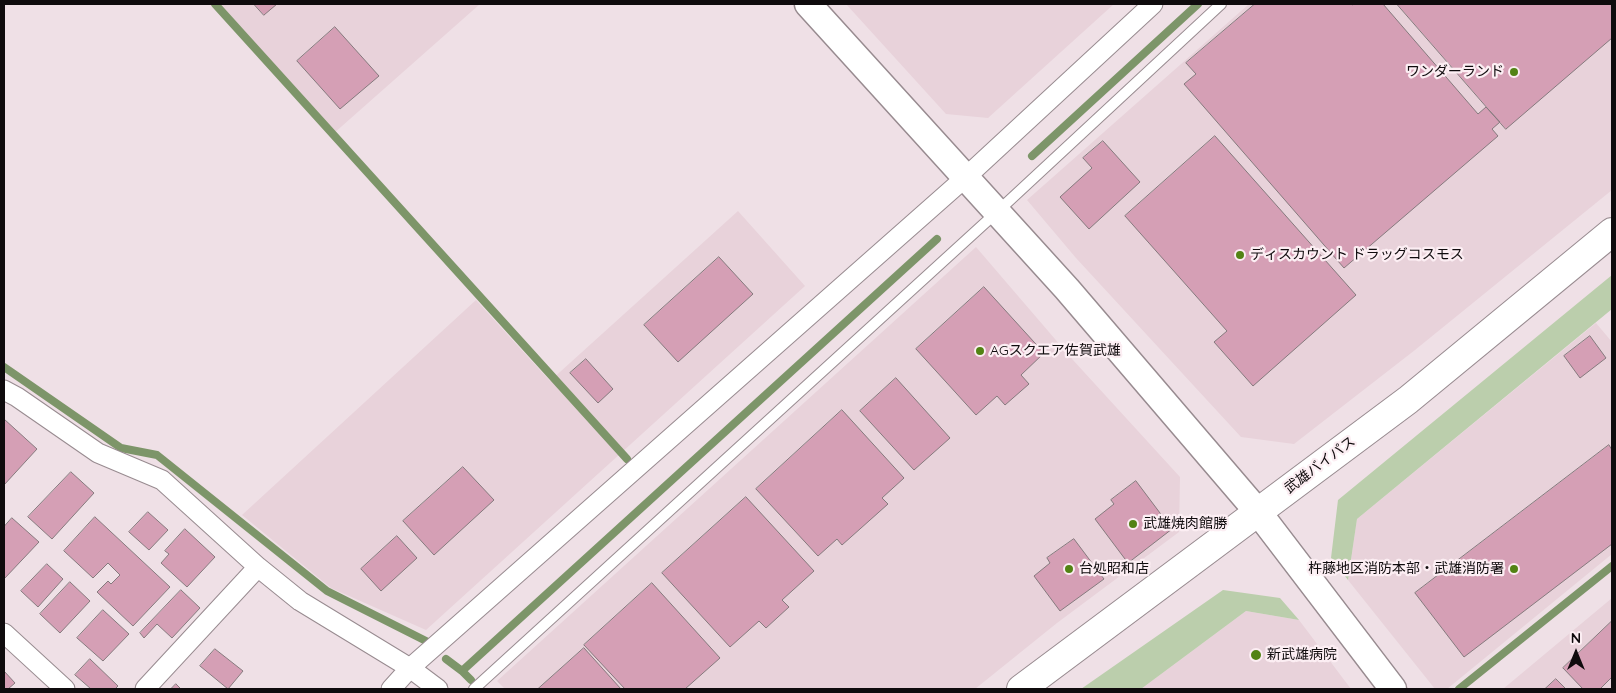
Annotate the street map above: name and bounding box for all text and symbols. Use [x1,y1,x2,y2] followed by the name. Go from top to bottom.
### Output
[1406,64,1504,80] place label: ワンダーランド
[1508,66,1520,78] marker: ワンダーランド
[1250,247,1464,263] place label: ディスカウント ドラッグコスモス
[1234,249,1246,261] marker: ディスカウント ドラッグコスモス
[990,343,1121,359] place label: AGスクエア佐賀武雄
[974,345,986,357] marker: AGスクエア佐賀武雄
[1281,433,1359,497] street label: 武雄バイパス
[1143,516,1227,532] place label: 武雄焼肉館勝
[1127,518,1139,530] marker: 武雄焼肉館勝
[1079,561,1149,577] place label: 台処昭和店
[1308,561,1504,577] place label: 杵藤地区消防本部・武雄消防署
[1063,563,1075,575] marker: 台処昭和店
[1508,563,1520,575] marker: 杵藤地区消防本部・武雄消防署
[1551,628,1601,678] north arrow
[1571,629,1581,647] text: N
[1267,647,1337,663] place label: 新武雄病院
[1249,648,1263,662] marker: 新武雄病院

